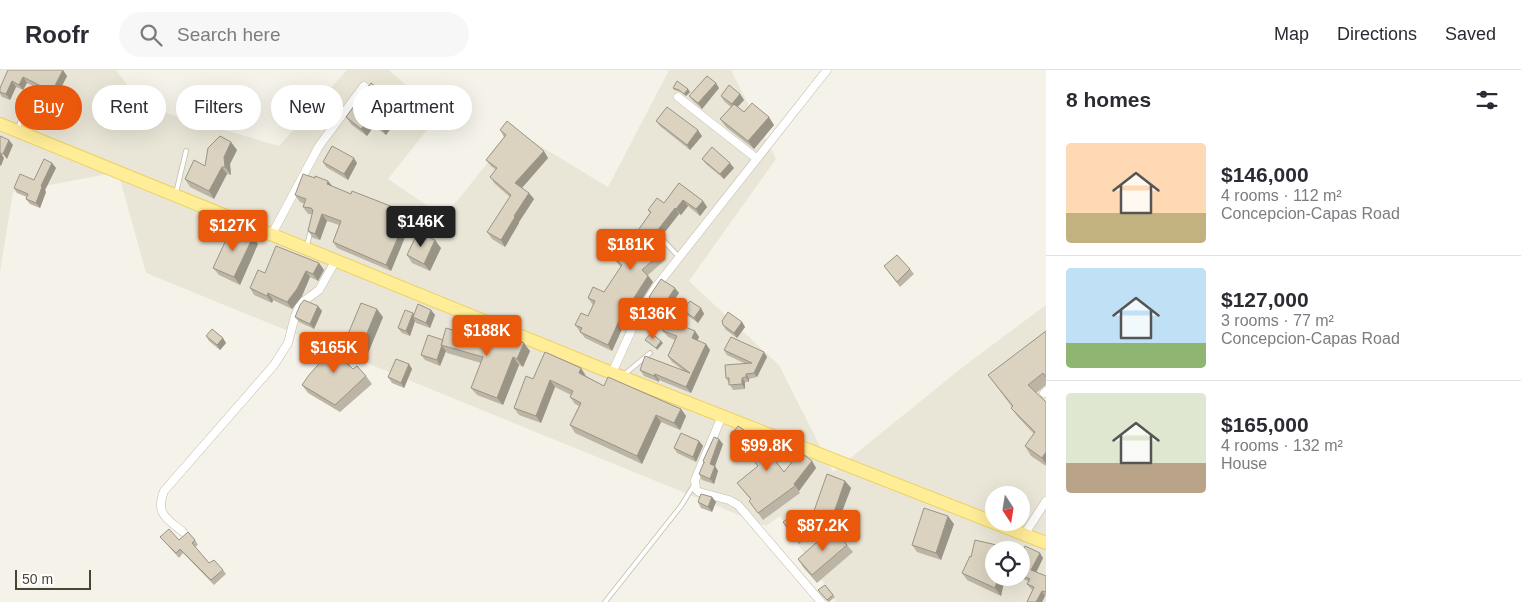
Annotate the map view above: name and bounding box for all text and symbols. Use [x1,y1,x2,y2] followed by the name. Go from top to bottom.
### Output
[119,12,469,57] search box
[25,21,89,48] text: Roofr
[137,21,165,49] icon: search
[177,24,281,45] text: Search here
[1274,24,1309,44] text: Map
[1337,24,1417,44] text: Directions
[1445,24,1496,44] text: Saved
[15,85,82,130] chip: Buy
[92,85,166,130] chip: Rent
[176,85,261,130] chip: Filters
[271,85,343,130] chip: New
[353,85,472,130] chip: Apartment
[1473,86,1501,114] icon: filters
[1066,88,1151,111] text: 8 homes
[1106,163,1166,223] icon: home
[1221,163,1309,186] text: $146,000
[1221,187,1342,204] text: 4 rooms · 112 m²
[1221,205,1400,222] text: Concepcion-Capas Road
[386,206,456,248] pin: $146K
[198,210,268,252] pin: $127K
[397,213,445,230] text: $146K
[209,217,257,234] text: $127K
[596,228,666,271] pin: $181K
[607,236,655,253] text: $181K
[1106,288,1166,348] icon: home
[1221,288,1309,311] text: $127,000
[618,298,688,340] pin: $136K
[629,305,677,322] text: $136K
[1221,312,1334,329] text: 3 rooms · 77 m²
[452,314,522,357] pin: $188K
[463,322,511,339] text: $188K
[1221,330,1400,347] text: Concepcion-Capas Road
[299,332,369,374] pin: $165K
[310,339,358,356] text: $165K
[1106,413,1166,473] icon: home
[1221,413,1309,436] text: $165,000
[726,430,808,472] pin: $99.8K
[741,437,793,454] text: $99.8K
[1221,437,1343,454] text: 4 rooms · 132 m²
[1221,455,1267,472] text: House
[985,486,1030,531] north arrow
[985,486,1030,586] map controls
[782,510,864,552] pin: $87.2K
[797,517,849,534] text: $87.2K
[985,541,1030,586] button: locate
[15,567,91,590] scale bar
[22,571,53,587] text: 50 m

